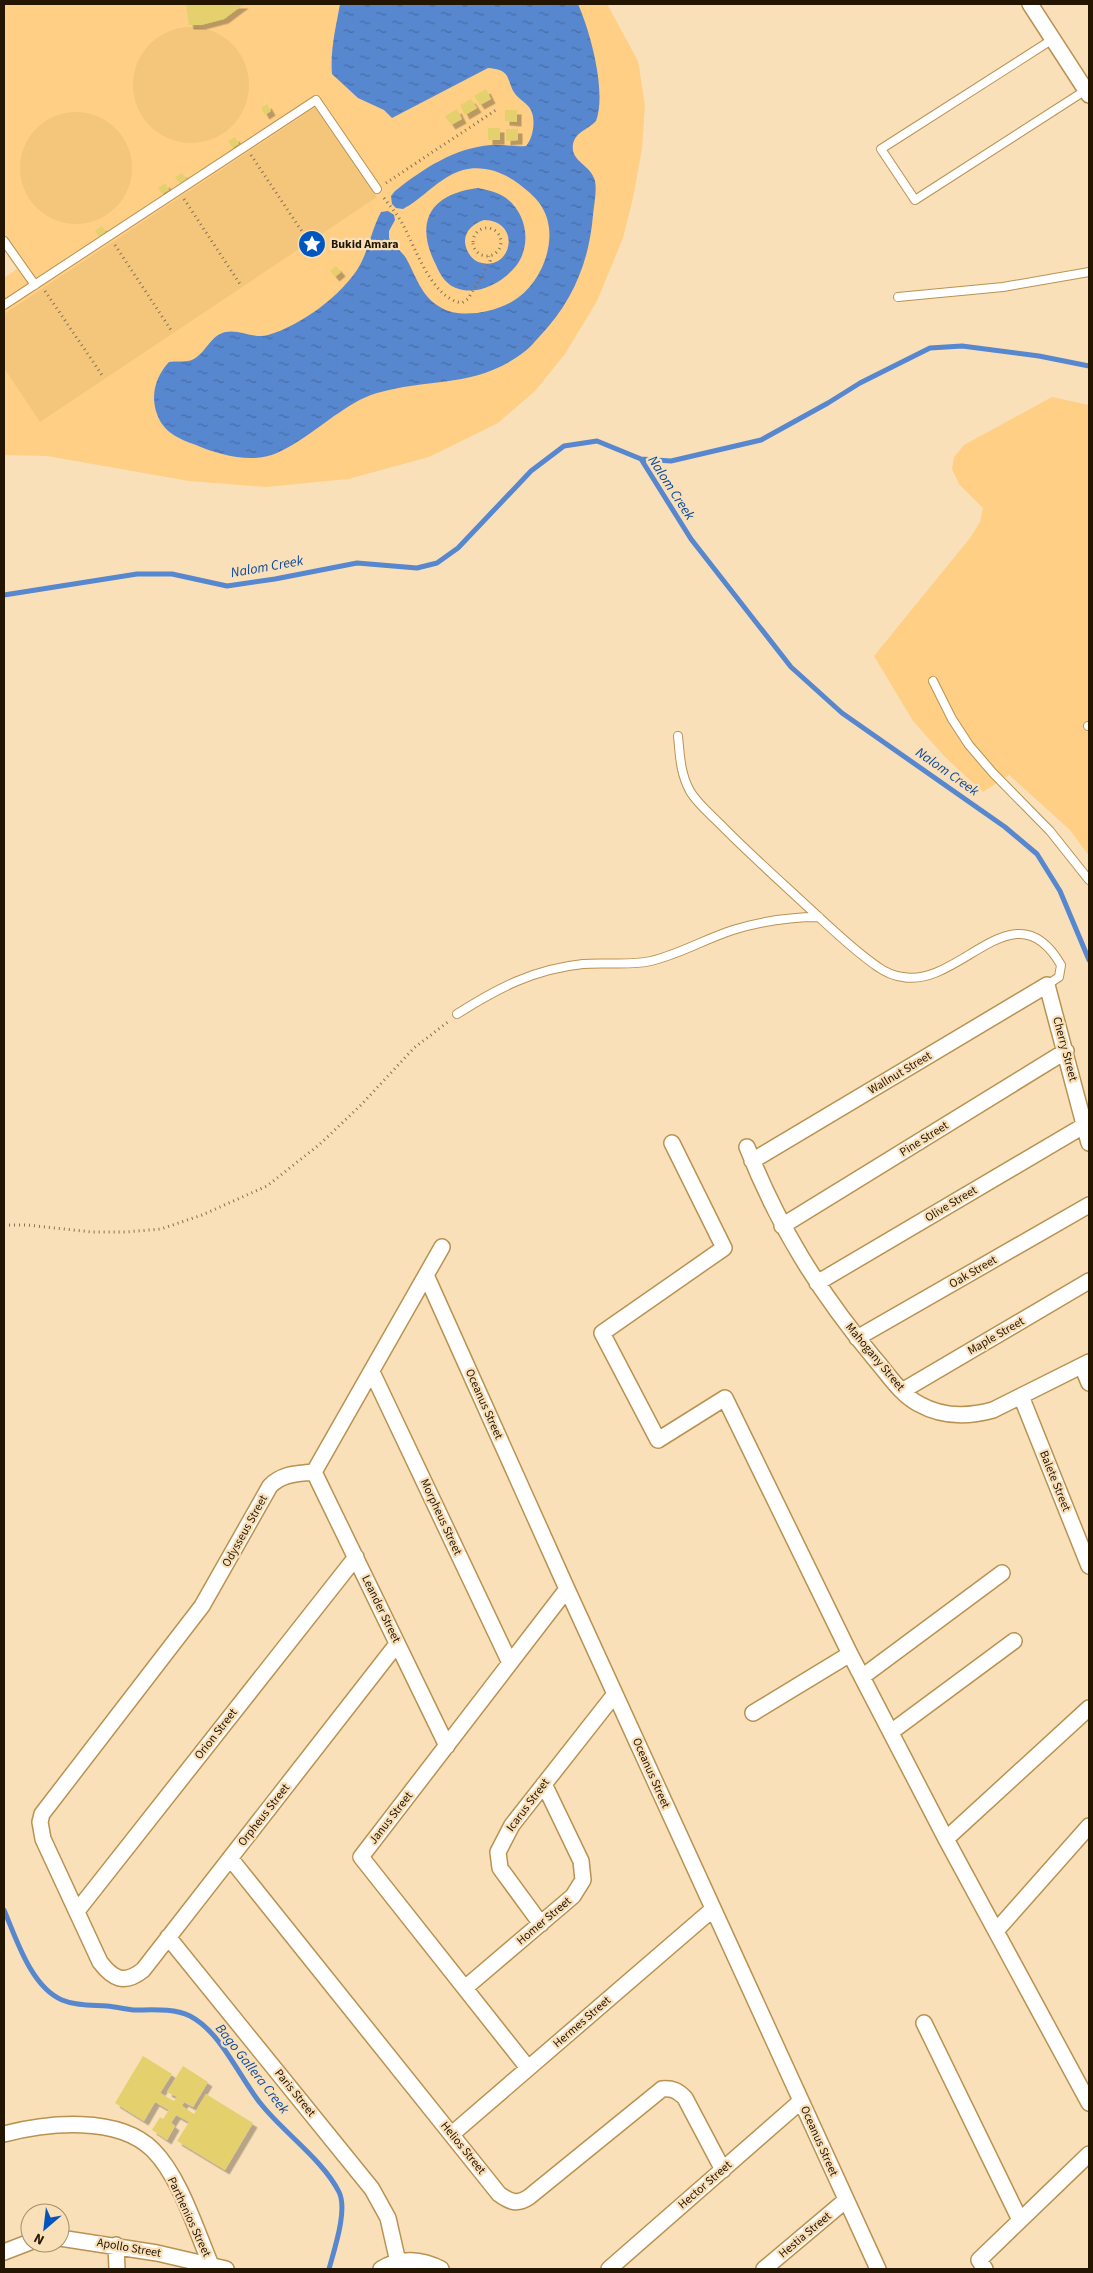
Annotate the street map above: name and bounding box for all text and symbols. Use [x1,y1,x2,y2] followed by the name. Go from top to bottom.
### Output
[297,229,327,259] place icon: Bukid Amara
[331,236,399,253] place label: Bukid Amara
[643,452,700,524] water label: Nalom Creek
[229,551,305,583] water label: Nalom Creek
[911,743,983,801] water label: Nalom Creek
[1048,1015,1082,1083] street label: Cherry Street
[865,1047,935,1099] street label: Wallnut Street
[896,1117,952,1161] street label: Pine Street
[922,1182,980,1226] street label: Olive Street
[946,1252,1000,1292] street label: Oak Street
[965,1313,1027,1359] street label: Maple Street
[841,1319,909,1395] street label: Mahogany Street
[461,1366,507,1442] street label: Oceanus Street
[1035,1448,1075,1514] street label: Balete Street
[416,1476,466,1558] street label: Morpheus Street
[218,1492,272,1570] street label: Odysseus Street
[357,1572,405,1646] street label: Leander Street
[191,1705,241,1763] street label: Orion Street
[628,1735,674,1811] street label: Oceanus Street
[502,1775,554,1835] street label: Icarus Street
[234,1780,294,1850] street label: Orpheus Street
[365,1788,417,1848] street label: Janus Street
[513,1893,575,1949] street label: Homer Street
[550,1992,614,2052] street label: Hermes Street
[210,2020,294,2119] water label: Bago Gallera Creek
[270,2066,320,2120] street label: Paris Street
[796,2103,842,2179] street label: Oceanus Street
[436,2118,490,2178] street label: Helios Street
[674,2157,736,2213] street label: Hector Street
[163,2174,215,2260] street label: Parthenios Street
[20,2203,70,2253] north arrow
[775,2208,835,2262] street label: Hestia Street
[31,2228,48,2250] text: N
[96,2234,162,2262] street label: Apollo Street

